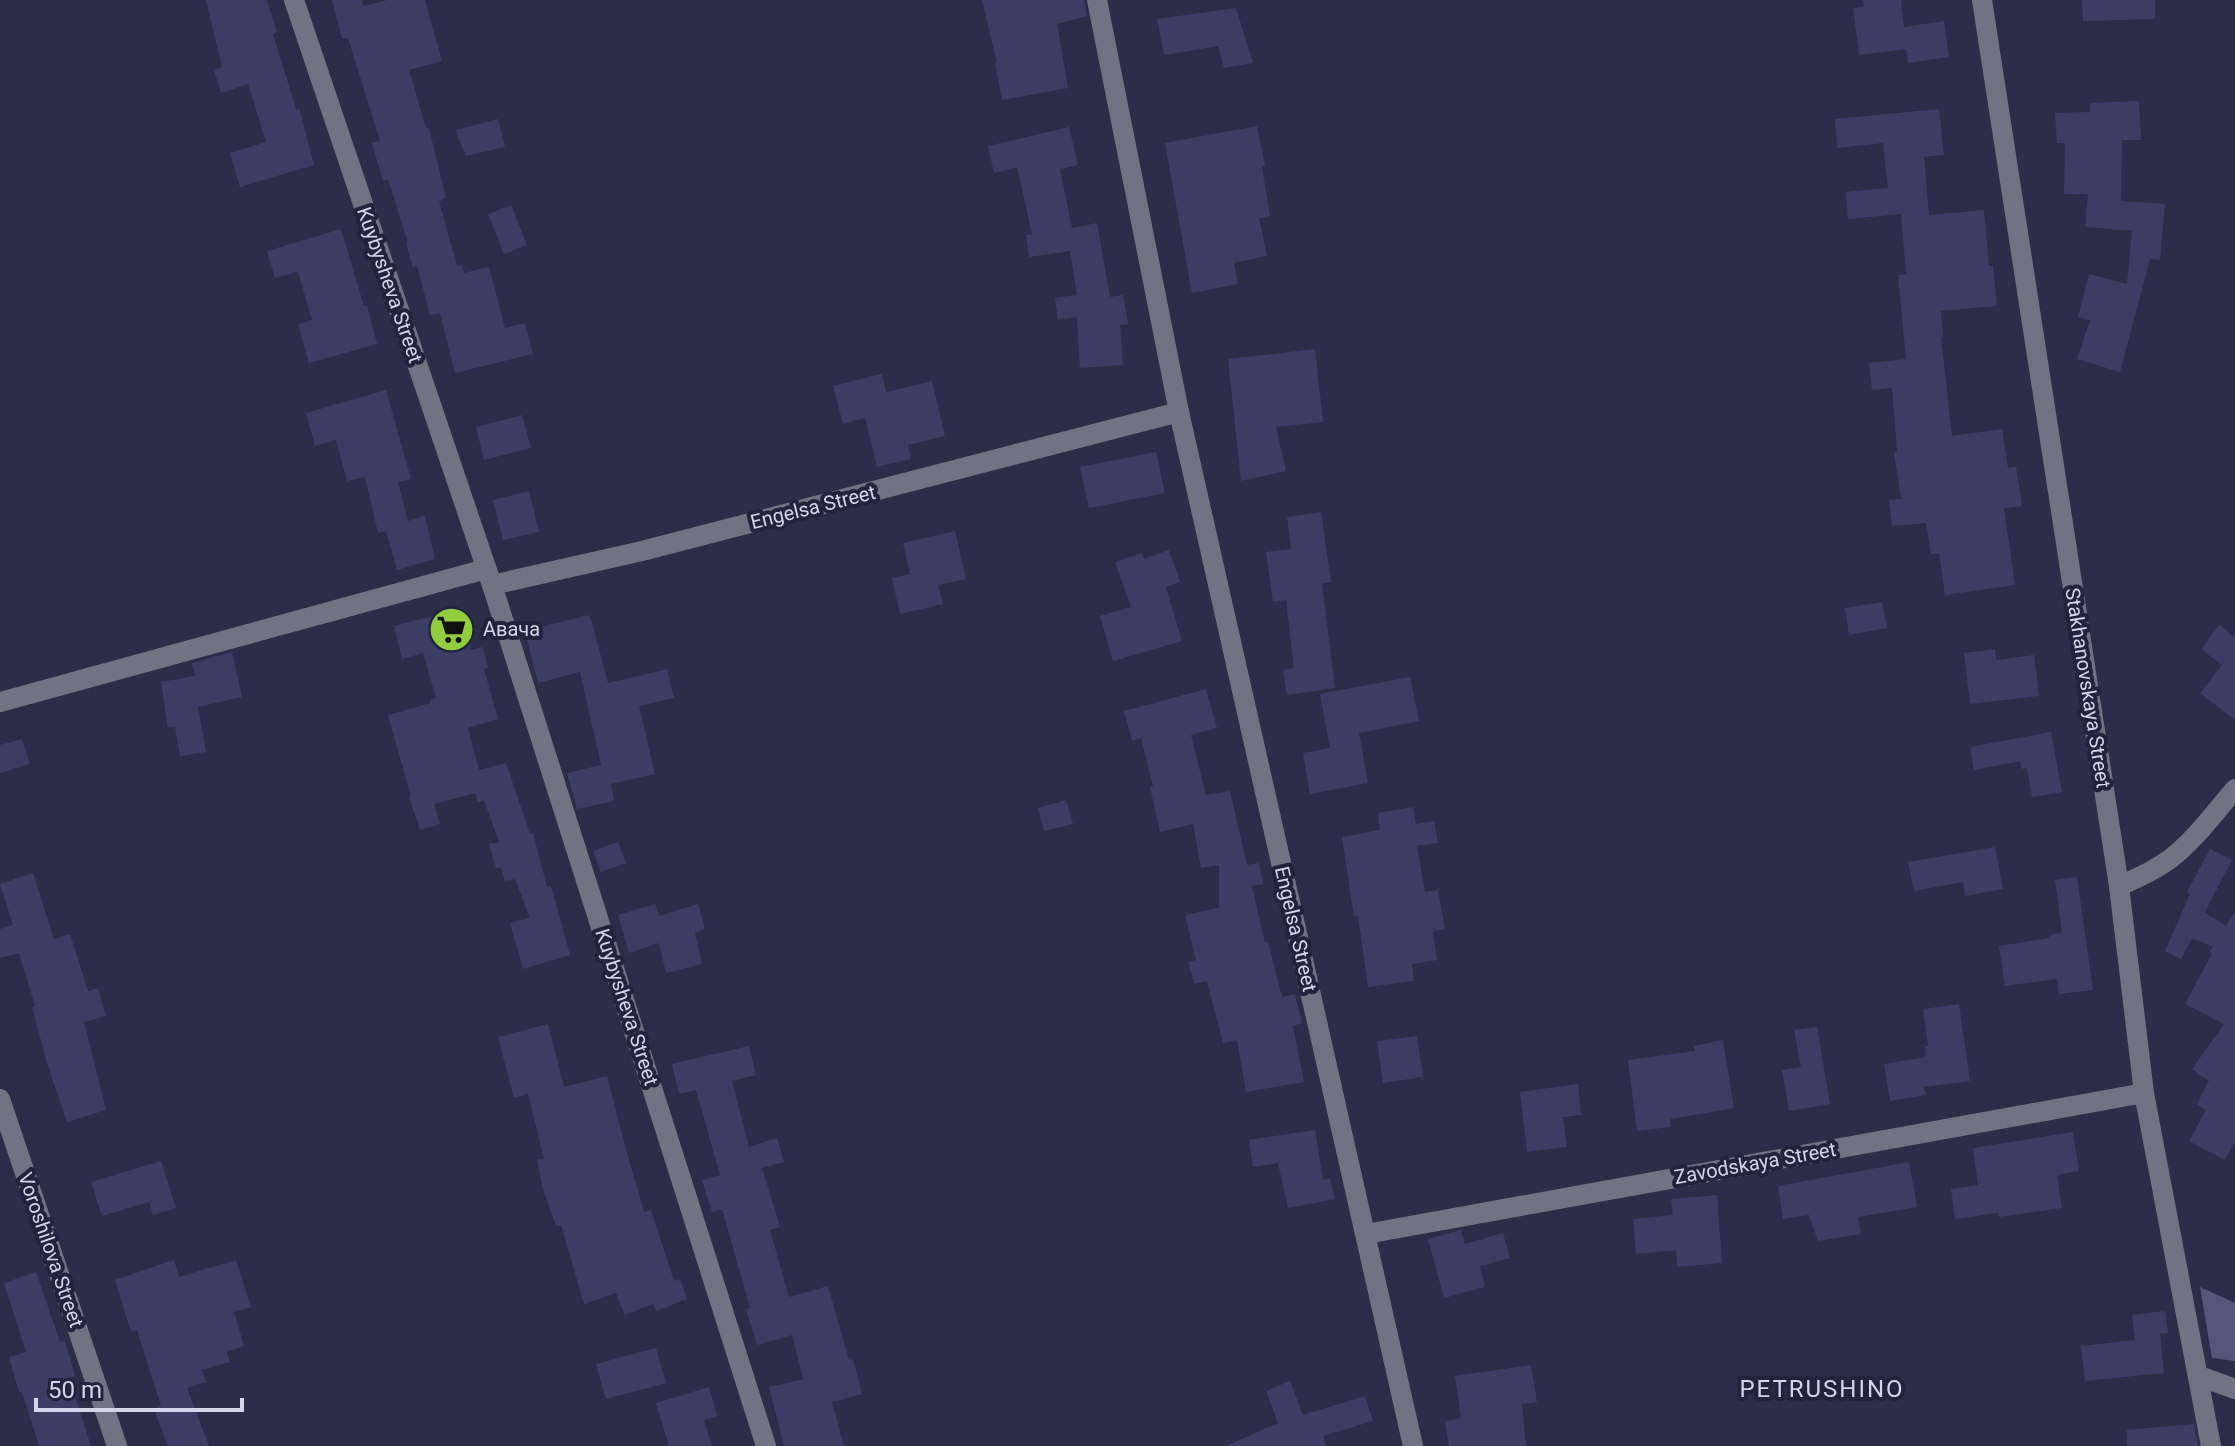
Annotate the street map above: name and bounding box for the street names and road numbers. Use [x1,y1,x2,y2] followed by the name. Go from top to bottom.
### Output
[352,204,428,366] street label: Kuybysheva Street
[748,480,878,534] street label: Engelsa Street
[2060,586,2116,790] street label: Stakhanovskaya Street
[1270,864,1322,994] street label: Engelsa Street
[590,926,664,1088] street label: Kuybysheva Street
[1672,1137,1838,1189] street label: Zavodskaya Street
[13,1169,89,1331] street label: Voroshilova Street

